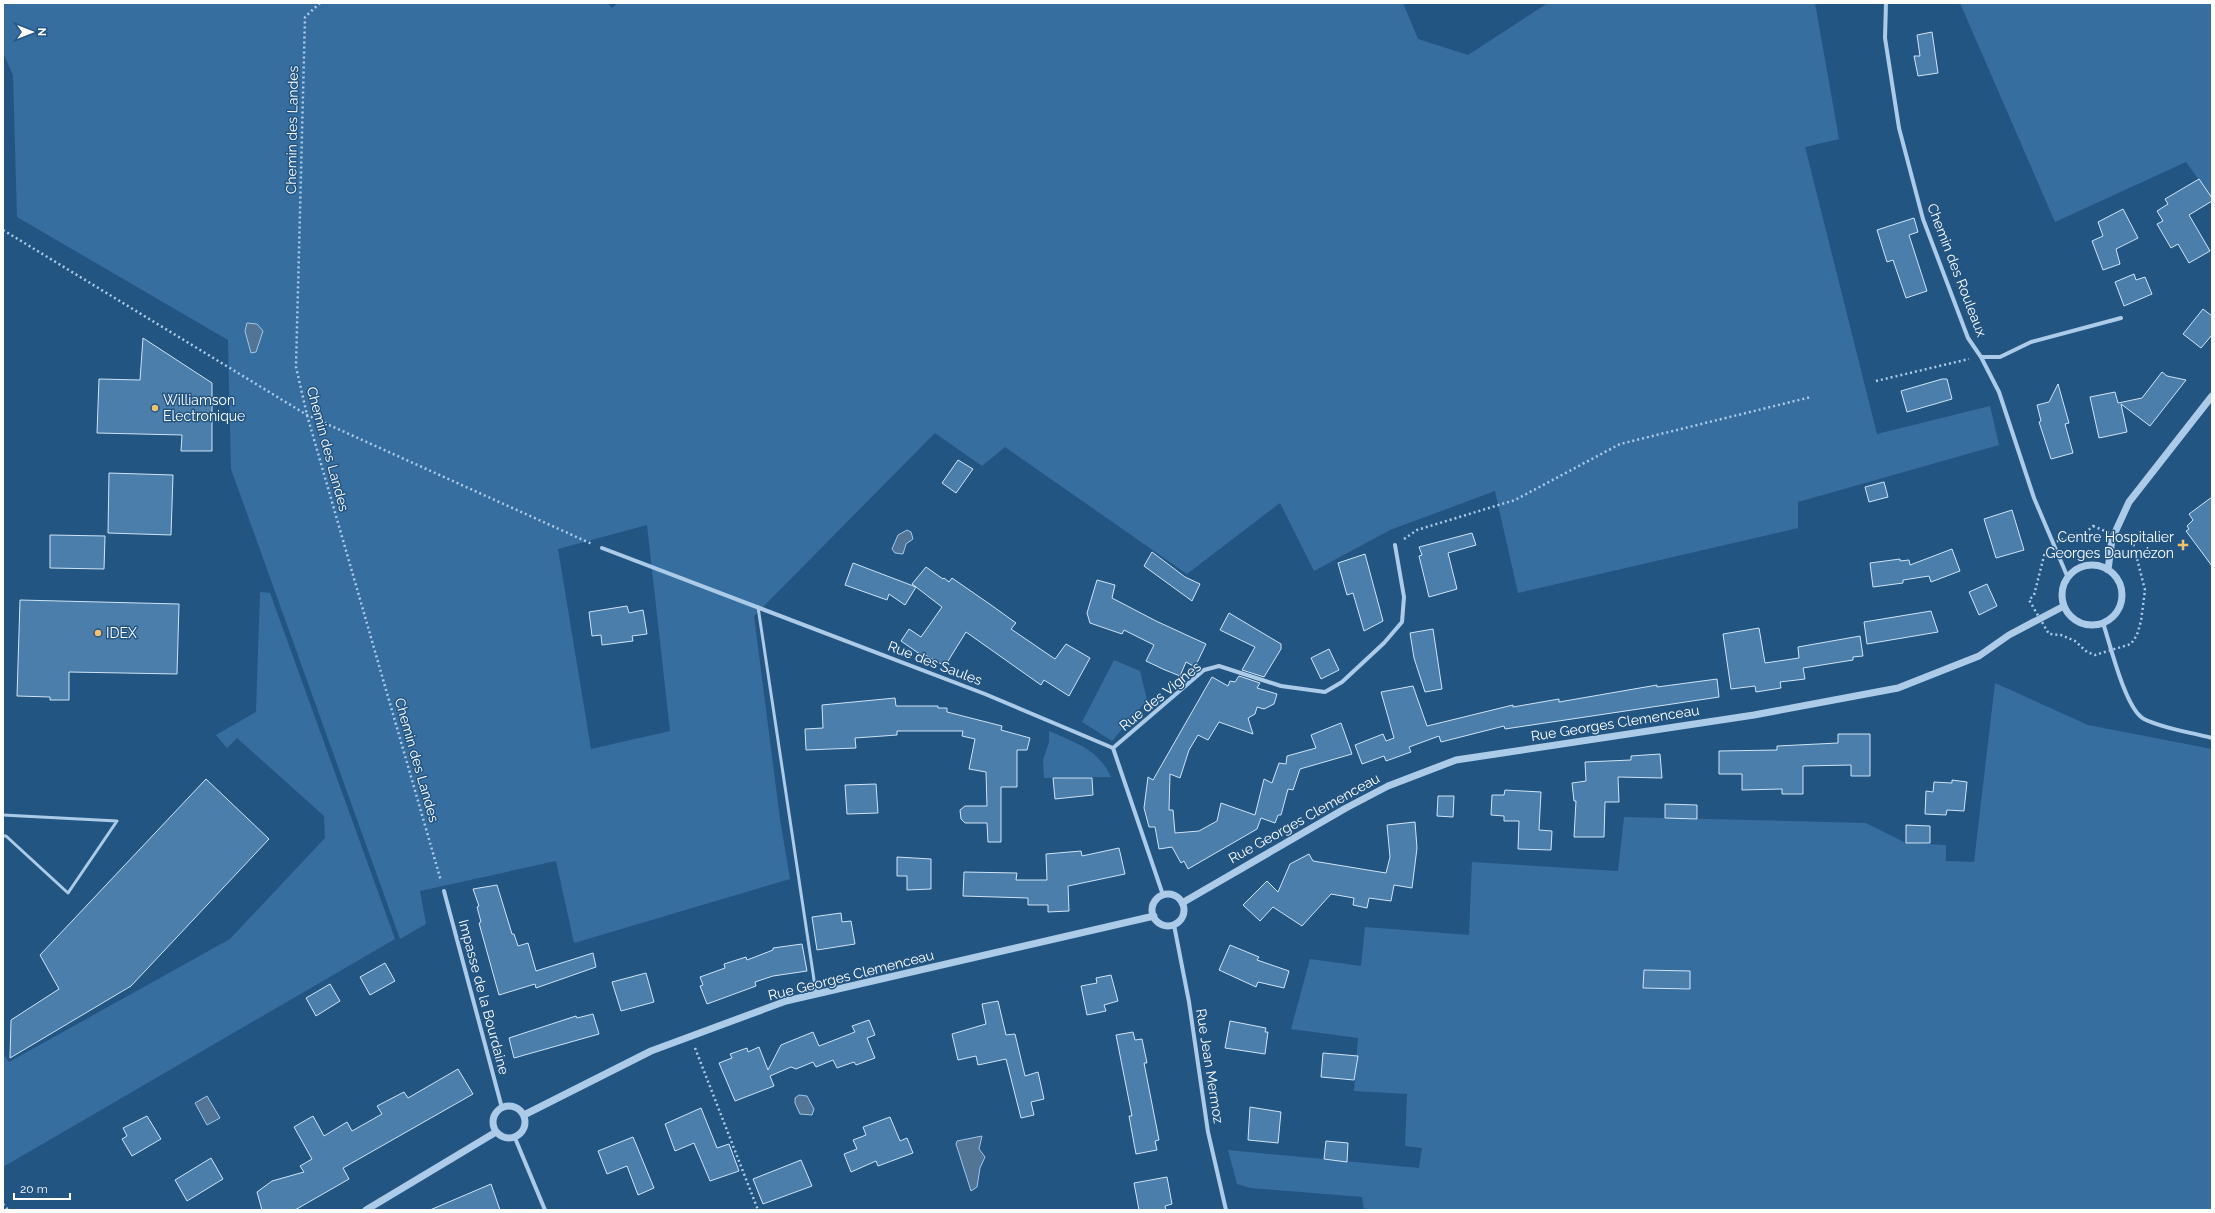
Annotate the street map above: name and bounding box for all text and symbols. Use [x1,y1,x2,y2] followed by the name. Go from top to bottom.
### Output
[12,12,52,52] north arrow
[35,28,48,36] text: N
[283,65,301,194] street label: Chemin des Landes
[1924,201,1990,339] street label: Chemin des Rouleaux
[304,385,352,513] street label: Chemin des Landes
[163,392,245,424] place label: Williamson Electronique
[150,403,160,413] marker: Williamson Electronique
[2045,529,2174,561] place label: Centre Hospitalier Georges Daumézon
[2177,539,2189,551] marker: Centre Hospitalier Georges Daumézon
[106,625,137,641] place label: IDEX
[93,628,103,638] marker: IDEX
[886,638,985,688] street label: Rue des Saules
[1116,658,1204,734] street label: Rue des Vignes
[392,696,442,824] street label: Chemin des Landes
[1530,702,1700,744] street label: Rue Georges Clemenceau
[1226,770,1382,866] street label: Rue Georges Clemenceau
[456,918,512,1076] street label: Impasse de la Bourdaine
[766,947,936,1003] street label: Rue Georges Clemenceau
[1193,1007,1227,1125] street label: Rue Jean Mermoz
[14,1175,70,1201] scale bar
[20,1182,48,1196] text: 20 m

